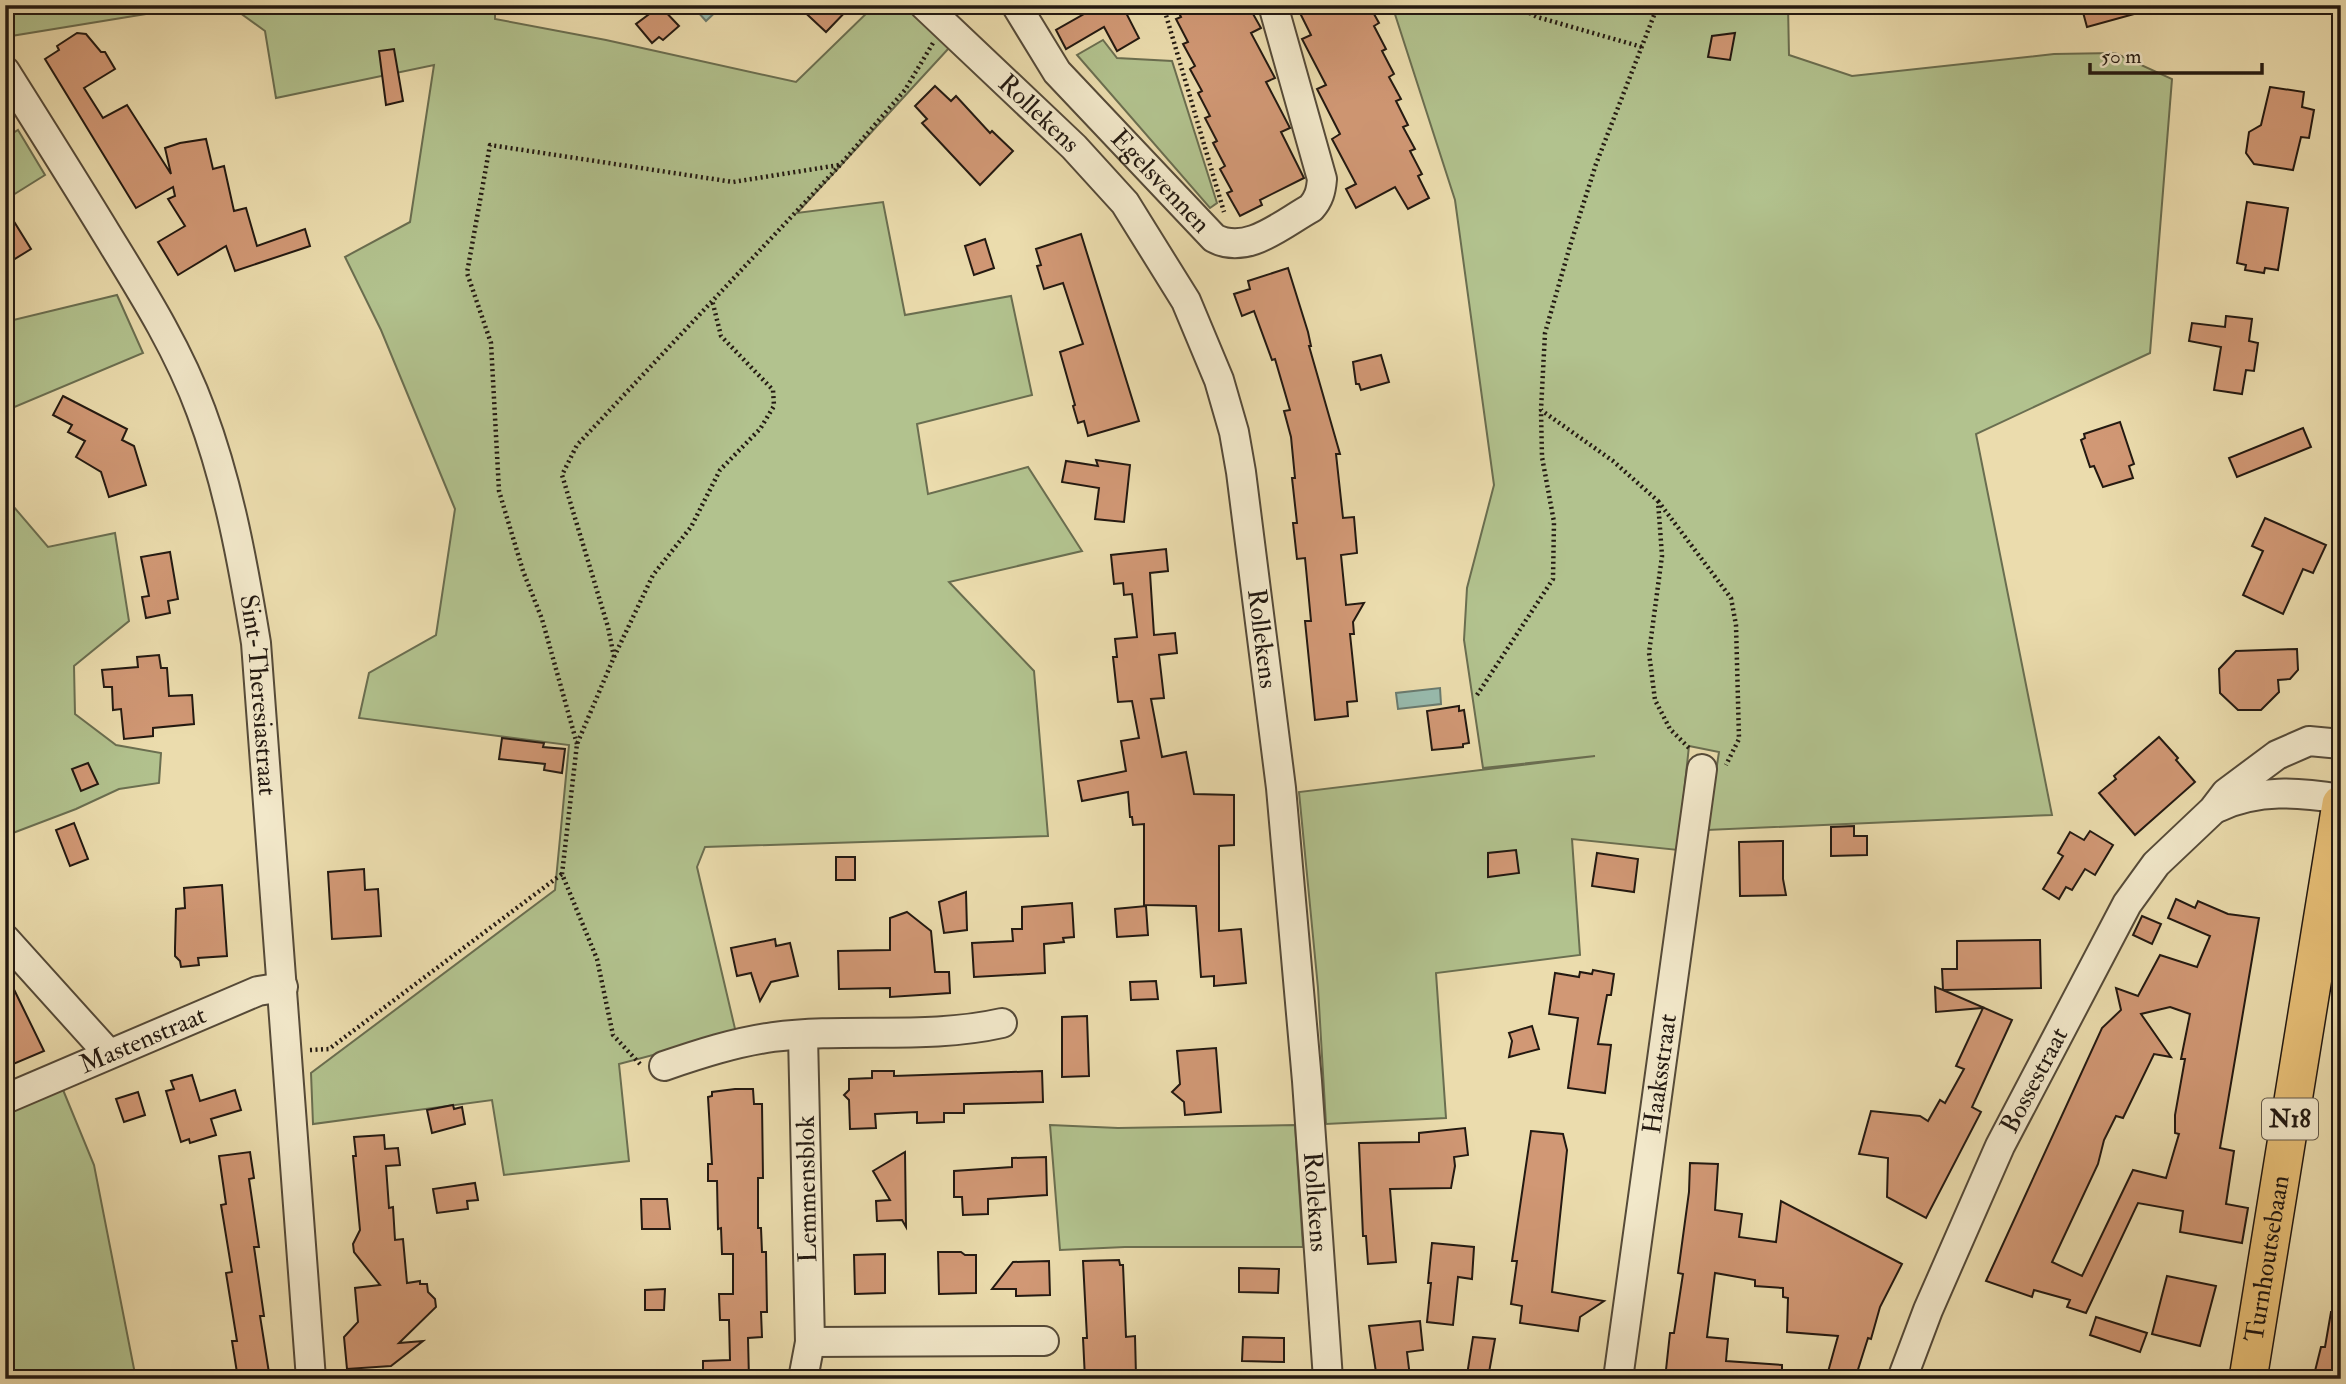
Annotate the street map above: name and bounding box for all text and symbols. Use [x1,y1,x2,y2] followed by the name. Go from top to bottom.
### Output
[2090,32,2262,76] scale bar
[2101,43,2142,70] text: 50 m
[991,68,1086,160] street label: Rollekens
[1104,123,1217,240] street label: Egelsvennen
[1240,587,1284,690] street label: Rollekens
[232,592,283,797] street label: Sint-Theresiastraat
[75,999,211,1081] street label: Mastenstraat
[1636,1012,1684,1136] street label: Haaksstraat
[1994,1022,2075,1139] street label: Bossestraat
[2262,1098,2318,1140] road number: N18
[790,1115,824,1263] street label: Lemmensblok
[1296,1151,1335,1253] street label: Rollekens
[2238,1173,2297,1344] street label: Turnhoutsebaan

